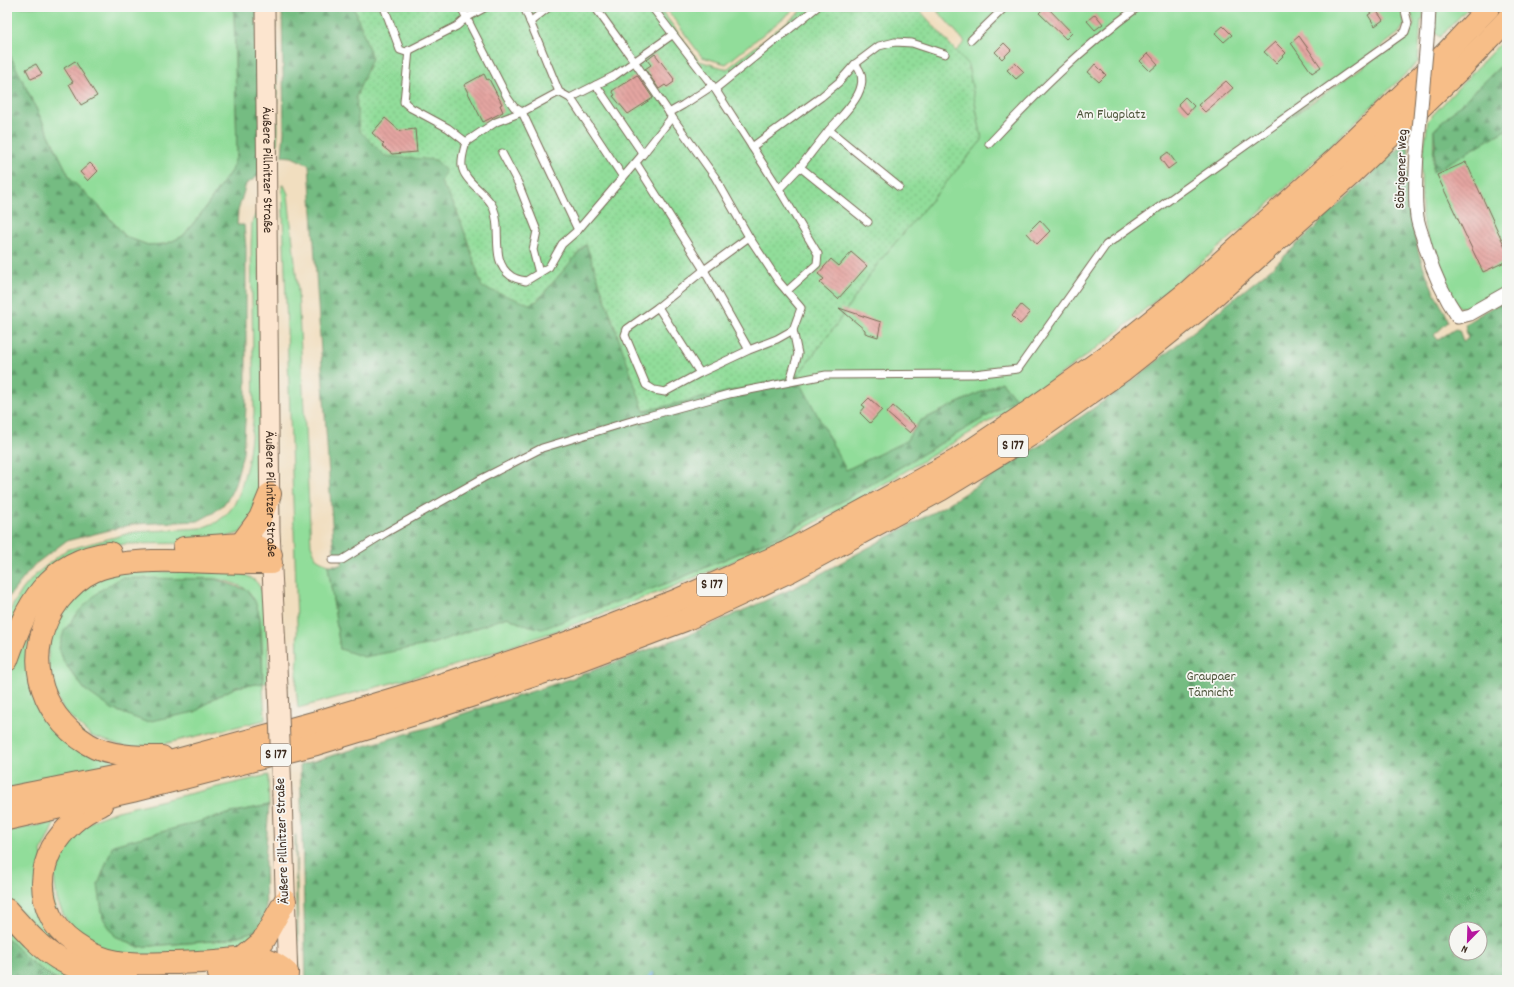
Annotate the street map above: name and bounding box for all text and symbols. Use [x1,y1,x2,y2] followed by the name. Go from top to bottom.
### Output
[1076,105,1146,125] park label: Am Flugplatz
[256,107,277,233] street label: Äußere Pillnitzer Straße
[1391,129,1413,209] street label: Söbrigener Weg
[259,431,281,558] street label: Äußere Pillnitzer Straße
[998,435,1028,457] road number: S 177
[697,574,727,596] road number: S 177
[1186,667,1236,703] park label: Graupaer Tännicht
[261,744,291,766] road number: S 177
[271,778,295,904] street label: Äußere Pillnitzer Straße
[1448,921,1488,961] north arrow
[1459,940,1471,957] text: N

